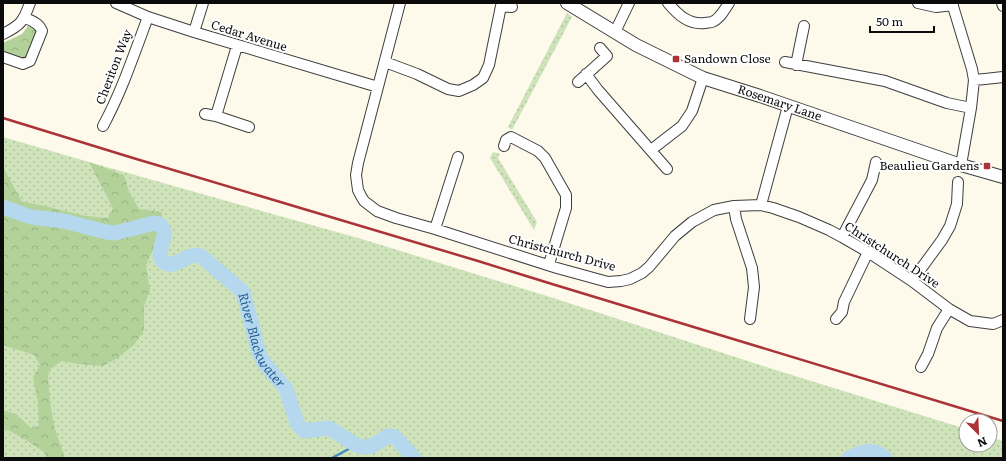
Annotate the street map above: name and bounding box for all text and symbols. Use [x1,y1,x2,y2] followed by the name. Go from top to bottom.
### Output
[870,8,934,34] scale bar
[876,12,903,30] text: 50 m
[209,15,289,55] street label: Cedar Avenue
[90,26,136,107] street label: Cheriton Way
[684,49,771,67] place label: Sandown Close
[671,54,681,64] marker: Sandown Close
[735,79,824,125] street label: Rosemary Lane
[879,156,980,174] place label: Beaulieu Gardens
[982,161,992,171] marker: Beaulieu Gardens
[841,217,944,292] street label: Christchurch Drive
[507,229,618,275] street label: Christchurch Drive
[234,290,290,391] water label: River Blackwater
[958,413,998,453] north arrow
[975,434,990,452] text: N

